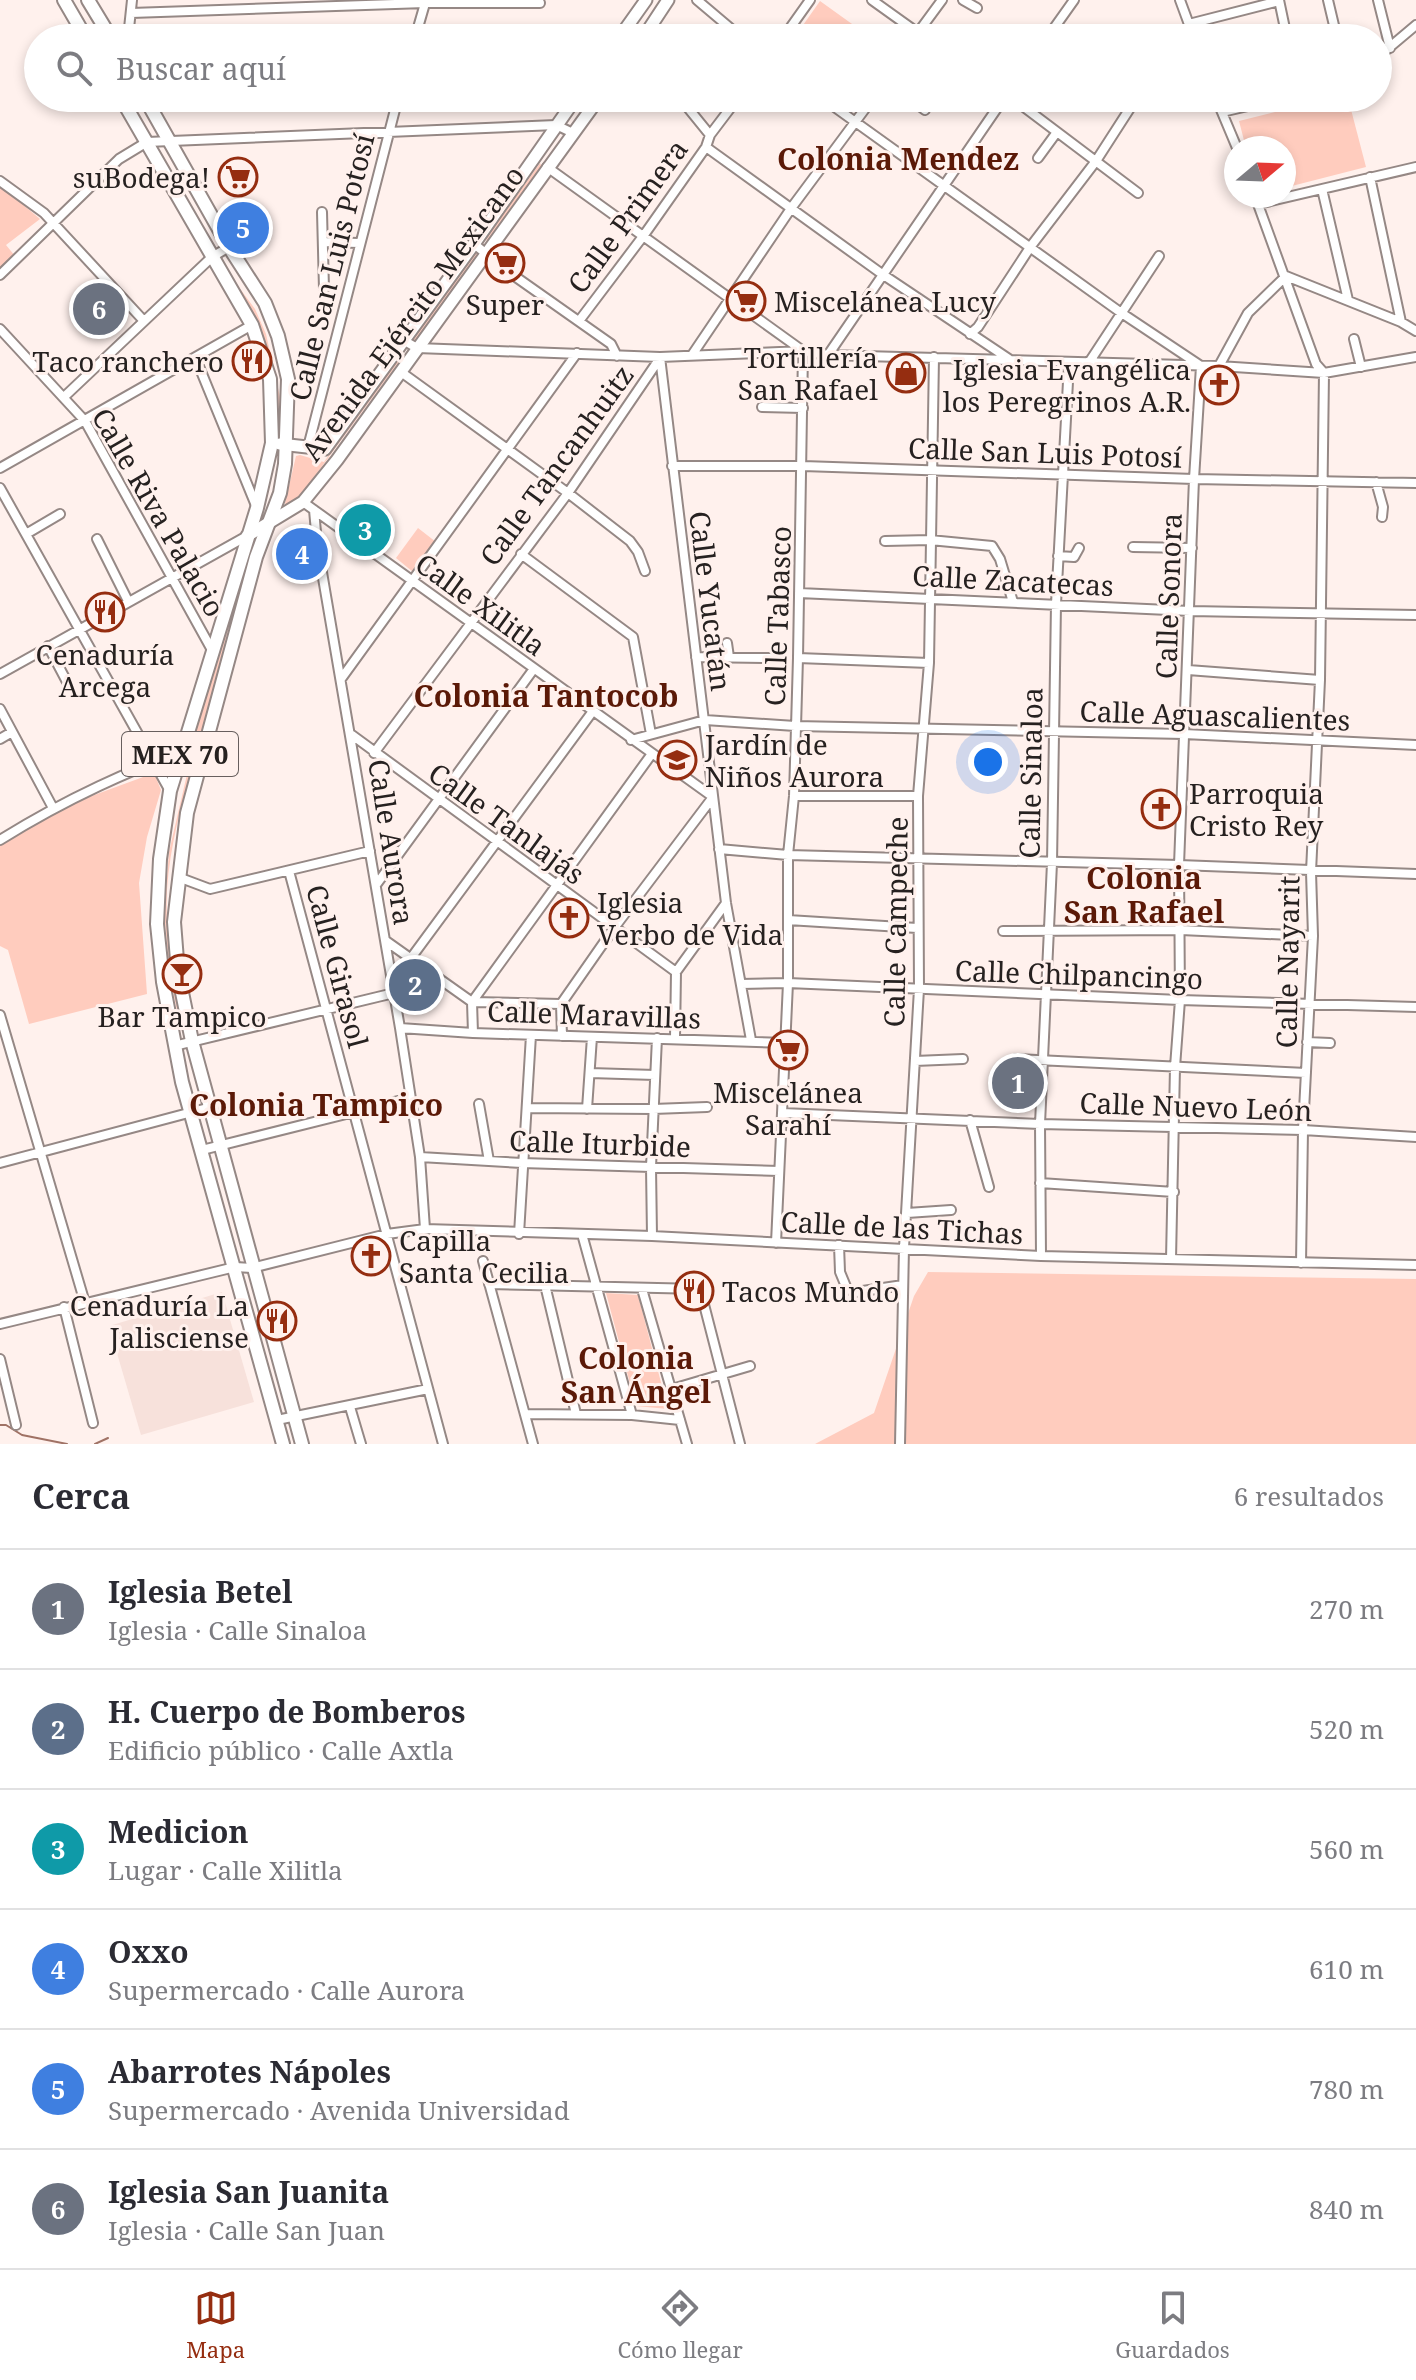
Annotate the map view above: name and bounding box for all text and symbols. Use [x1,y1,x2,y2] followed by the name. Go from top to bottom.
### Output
[24,24,1392,112] search box
[52,46,96,90] icon: search
[116,48,286,89] text: Buscar aquí
[279,130,383,404] street label: Calle San Luis Potosí
[558,131,696,301] street label: Calle Primera
[1224,136,1296,208] north arrow
[777,138,1019,179] district label: Colonia Mendez
[217,156,259,198] supermarket icon: suBodega!
[73,158,210,196] place label: suBodega!
[292,158,532,468] street label: Avenida Ejército Mexicano
[217,198,269,258] pin: 5
[484,242,526,284] supermarket icon: Super
[73,279,125,339] pin: 6
[725,280,767,322] supermarket icon: Miscelánea Lucy
[774,282,996,320] place label: Miscelánea Lucy
[466,285,544,323] place label: Super
[738,338,878,408] place label: Tortillería San Rafael
[231,340,273,382] restaurant icon: Taco ranchero
[32,342,224,380] place label: Taco ranchero
[943,350,1191,420] place label: Iglesia Evangélica los Peregrinos A.R.
[885,352,927,394] shop icon: Tortillería San Rafael
[470,357,642,573] street label: Calle Tancanhuitz
[1198,364,1240,406] church icon: Iglesia Evangélica los Peregrinos A.R.
[84,401,234,623] street label: Calle Riva Palacio
[908,428,1182,476] street label: Calle San Luis Potosí
[339,500,391,560] pin: 3
[681,509,741,693] street label: Calle Yucatán
[1146,512,1190,680] street label: Calle Sonora
[276,524,328,584] pin: 4
[755,525,799,707] street label: Calle Tabasco
[408,544,554,664] street label: Calle Xilitla
[911,556,1115,604] street label: Calle Zacatecas
[84,591,126,633] restaurant icon: Cenaduría Arcega
[36,635,174,705] place label: Cenaduría Arcega
[414,675,678,716] district label: Colonia Tantocob
[1010,687,1050,859] street label: Calle Sinaloa
[1079,691,1351,739] street label: Calle Aguascalientes
[704,725,884,795] place label: Jardín de Niños Aurora
[122,732,238,776] road number: MEX 70
[656,739,698,781] school or university icon: Jardín de Niños Aurora
[968,742,1008,782] your location
[421,754,593,892] street label: Calle Tanlajás
[360,756,424,928] street label: Calle Aurora
[1189,774,1324,844] place label: Parroquia Cristo Rey
[1140,788,1182,830] church icon: Parroquia Cristo Rey
[874,816,916,1028] street label: Calle Campeche
[1064,857,1225,932] district label: Colonia San Rafael
[1266,875,1308,1049] street label: Calle Nayarit
[298,880,378,1052] street label: Calle Girasol
[597,883,783,953] place label: Iglesia Verbo de Vida
[548,897,590,939] church icon: Iglesia Verbo de Vida
[954,951,1204,997] street label: Calle Chilpancingo
[161,953,203,995] bar icon: Bar Tampico
[389,955,441,1015] pin: 2
[486,991,702,1037] street label: Calle Maravillas
[97,997,267,1035] place label: Bar Tampico
[767,1029,809,1071] supermarket icon: Miscelánea Sarahí
[992,1053,1044,1113] pin: 1
[713,1073,863,1143] place label: Miscelánea Sarahí
[1079,1083,1313,1129] street label: Calle Nuevo León
[189,1084,443,1125] district label: Colonia Tampico
[508,1121,692,1165] street label: Calle Iturbide
[780,1202,1024,1252] street label: Calle de las Tichas
[399,1221,569,1291] place label: Capilla Santa Cecilia
[350,1235,392,1277] church icon: Capilla Santa Cecilia
[673,1270,715,1312] restaurant icon: Tacos Mundo
[722,1272,899,1310] place label: Tacos Mundo
[70,1286,249,1356] place label: Cenaduría La Jalisciense
[256,1300,298,1342] restaurant icon: Cenaduría La Jalisciense
[561,1337,712,1412] district label: Colonia San Ángel
[32,1473,130,1519] text: Cerca
[1234,1478,1384,1514] text: 6 resultados
[108,1571,293,1612] text: Iglesia Betel
[51,1591,65,1627] text: 1
[1309,1591,1384,1627] text: 270 m
[108,1612,367,1648] text: Iglesia · Calle Sinaloa
[108,1691,465,1732] text: H. Cuerpo de Bomberos
[51,1711,65,1747] text: 2
[1309,1711,1384,1747] text: 520 m
[108,1732,454,1768] text: Edificio público · Calle Axtla
[108,1811,249,1852] text: Medicion
[51,1831,65,1867] text: 3
[1309,1831,1384,1867] text: 560 m
[108,1852,343,1888] text: Lugar · Calle Xilitla
[108,1931,189,1972] text: Oxxo
[51,1951,65,1987] text: 4
[1309,1951,1384,1987] text: 610 m
[108,1972,465,2008] text: Supermercado · Calle Aurora
[108,2051,391,2092] text: Abarrotes Nápoles
[51,2071,65,2107] text: 5
[1309,2071,1384,2107] text: 780 m
[108,2092,570,2128] text: Supermercado · Avenida Universidad
[108,2171,389,2212] text: Iglesia San Juanita
[51,2191,65,2227] text: 6
[1309,2191,1384,2227] text: 840 m
[108,2212,385,2248] text: Iglesia · Calle San Juan
[186,2286,245,2364] tab: Mapa
[618,2286,743,2364] tab: Cómo llegar
[1115,2286,1230,2364] tab: Guardados

